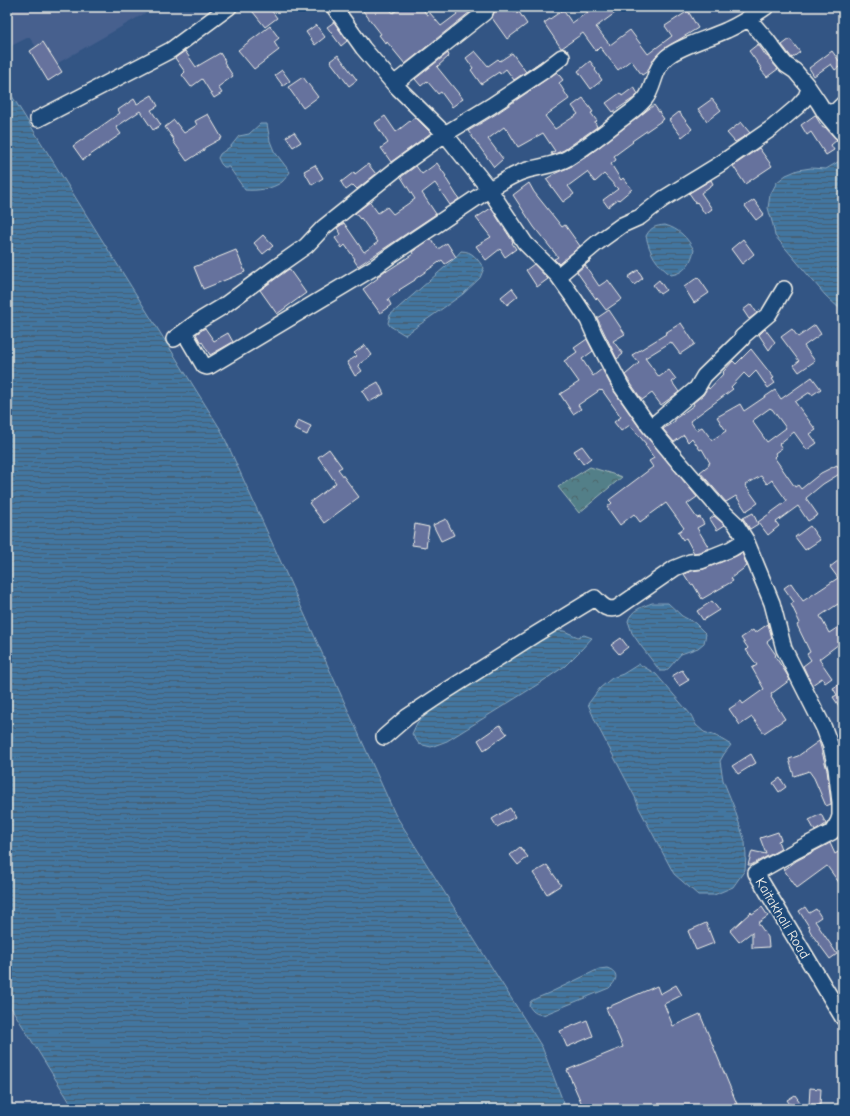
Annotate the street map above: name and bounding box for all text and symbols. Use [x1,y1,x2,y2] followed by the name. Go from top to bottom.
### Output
[752,875,813,962] street label: Kaitakhali Road

